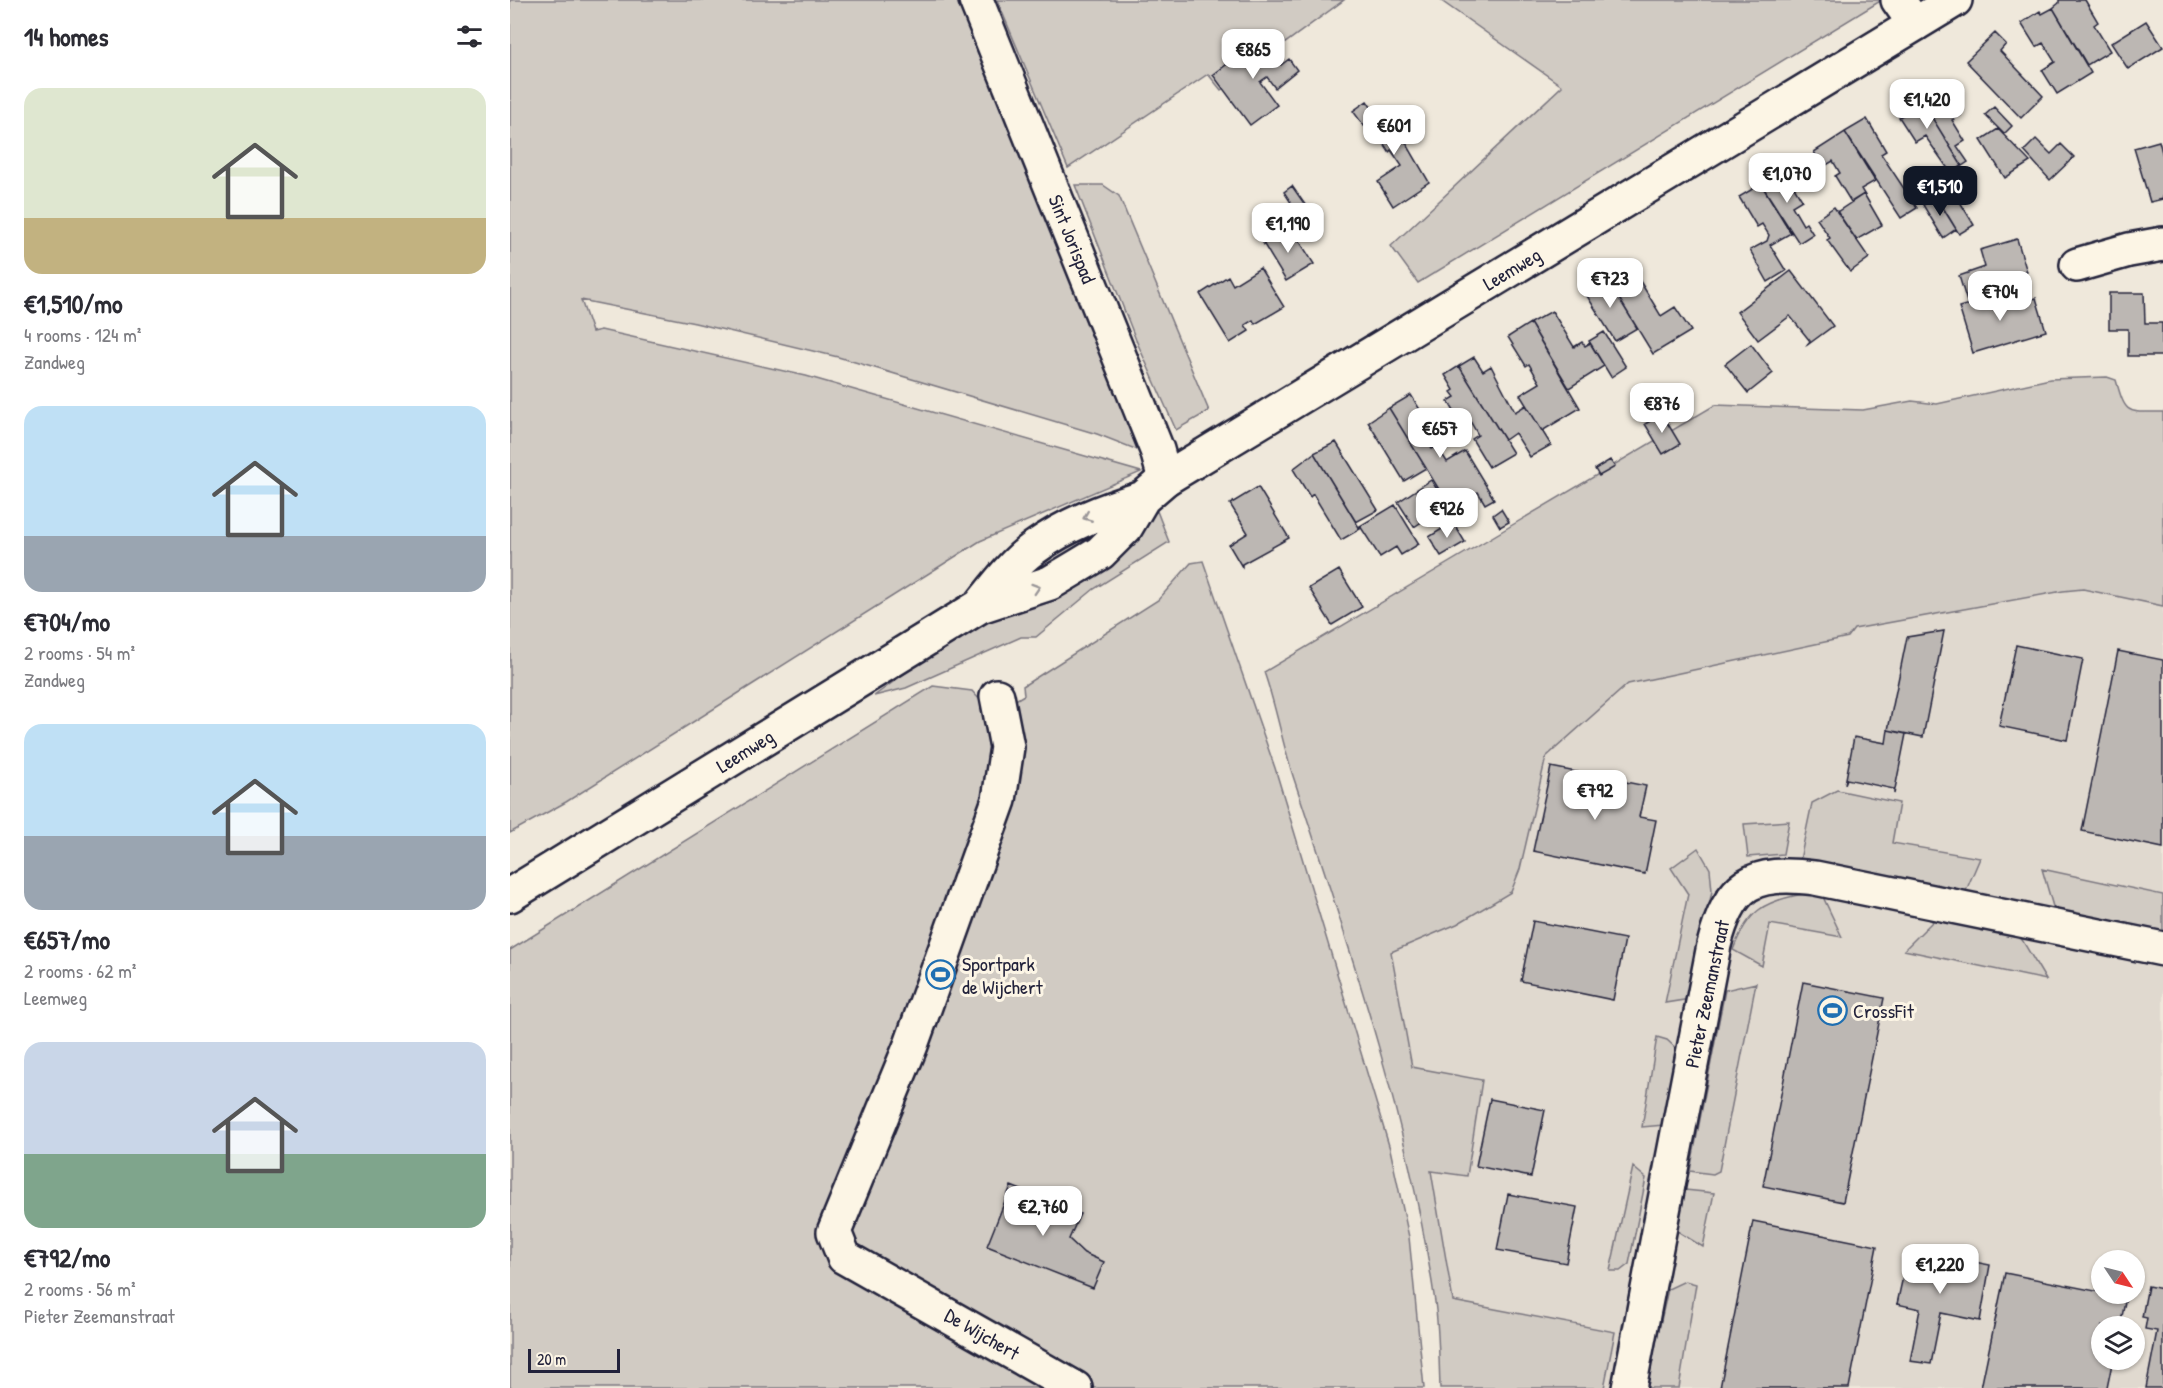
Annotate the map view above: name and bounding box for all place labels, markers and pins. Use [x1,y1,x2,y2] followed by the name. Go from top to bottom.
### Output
[1217,29,1289,80] pin: €865
[1878,79,1976,130] pin: €1,420
[1358,105,1430,156] pin: €601
[1738,153,1836,204] pin: €1,070
[1891,166,1989,217] pin: €1,510
[1239,203,1337,254] pin: €1,190
[1574,258,1646,309] pin: €723
[1964,271,2036,322] pin: €704
[1626,383,1698,434] pin: €876
[1404,408,1476,459] pin: €657
[1411,488,1483,539] pin: €926
[1559,770,1631,821] pin: €792
[962,950,1044,1000] place label: Sportpark de Wijchert
[925,959,957,991] sports icon: Sportpark de Wijchert
[1816,995,1848,1027] sports icon: CrossFit
[1853,997,1915,1024] place label: CrossFit
[994,1186,1092,1237] pin: €2,760
[1891,1244,1989,1295] pin: €1,220

